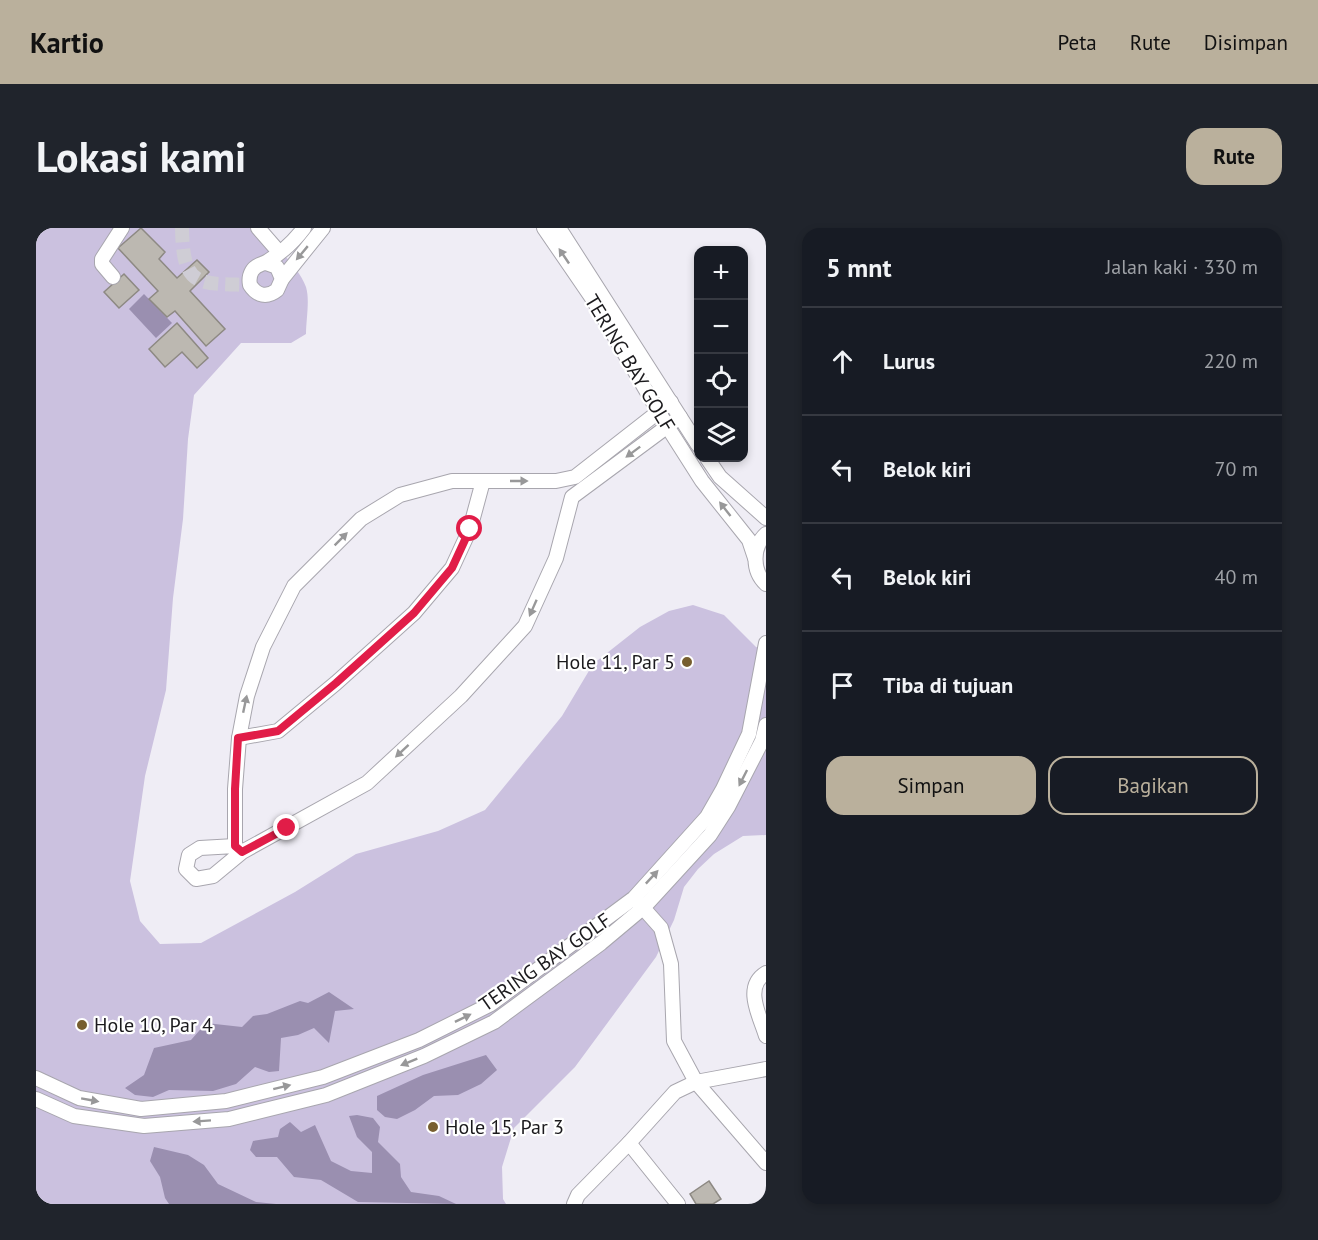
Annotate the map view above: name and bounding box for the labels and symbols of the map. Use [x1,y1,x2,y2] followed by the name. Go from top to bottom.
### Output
[296,245,309,260] one-way arrow
[558,248,569,265] one-way arrow
[579,290,681,436] street label: TERING BAY GOLF
[626,445,641,457] one-way arrow
[510,476,529,486] one-way arrow
[718,501,731,517] one-way arrow
[456,515,482,541] route start
[334,532,348,546] one-way arrow
[528,600,538,618] one-way arrow
[556,649,675,675] place label: Hole 11, Par 5
[680,655,694,669] marker: Hole 11, Par 5
[241,694,250,713] one-way arrow
[394,744,409,758] one-way arrow
[738,770,748,787] one-way arrow
[273,814,299,840] route end
[645,869,659,884] one-way arrow
[474,907,616,1017] street label: TERING BAY GOLF
[94,1012,213,1038] place label: Hole 10, Par 4
[455,1013,472,1023] one-way arrow
[75,1018,89,1032] marker: Hole 10, Par 4
[400,1058,418,1067] one-way arrow
[273,1082,291,1092] one-way arrow
[80,1096,99,1105] one-way arrow
[445,1114,564,1140] place label: Hole 15, Par 3
[193,1116,212,1126] one-way arrow
[426,1120,440,1134] marker: Hole 15, Par 3

